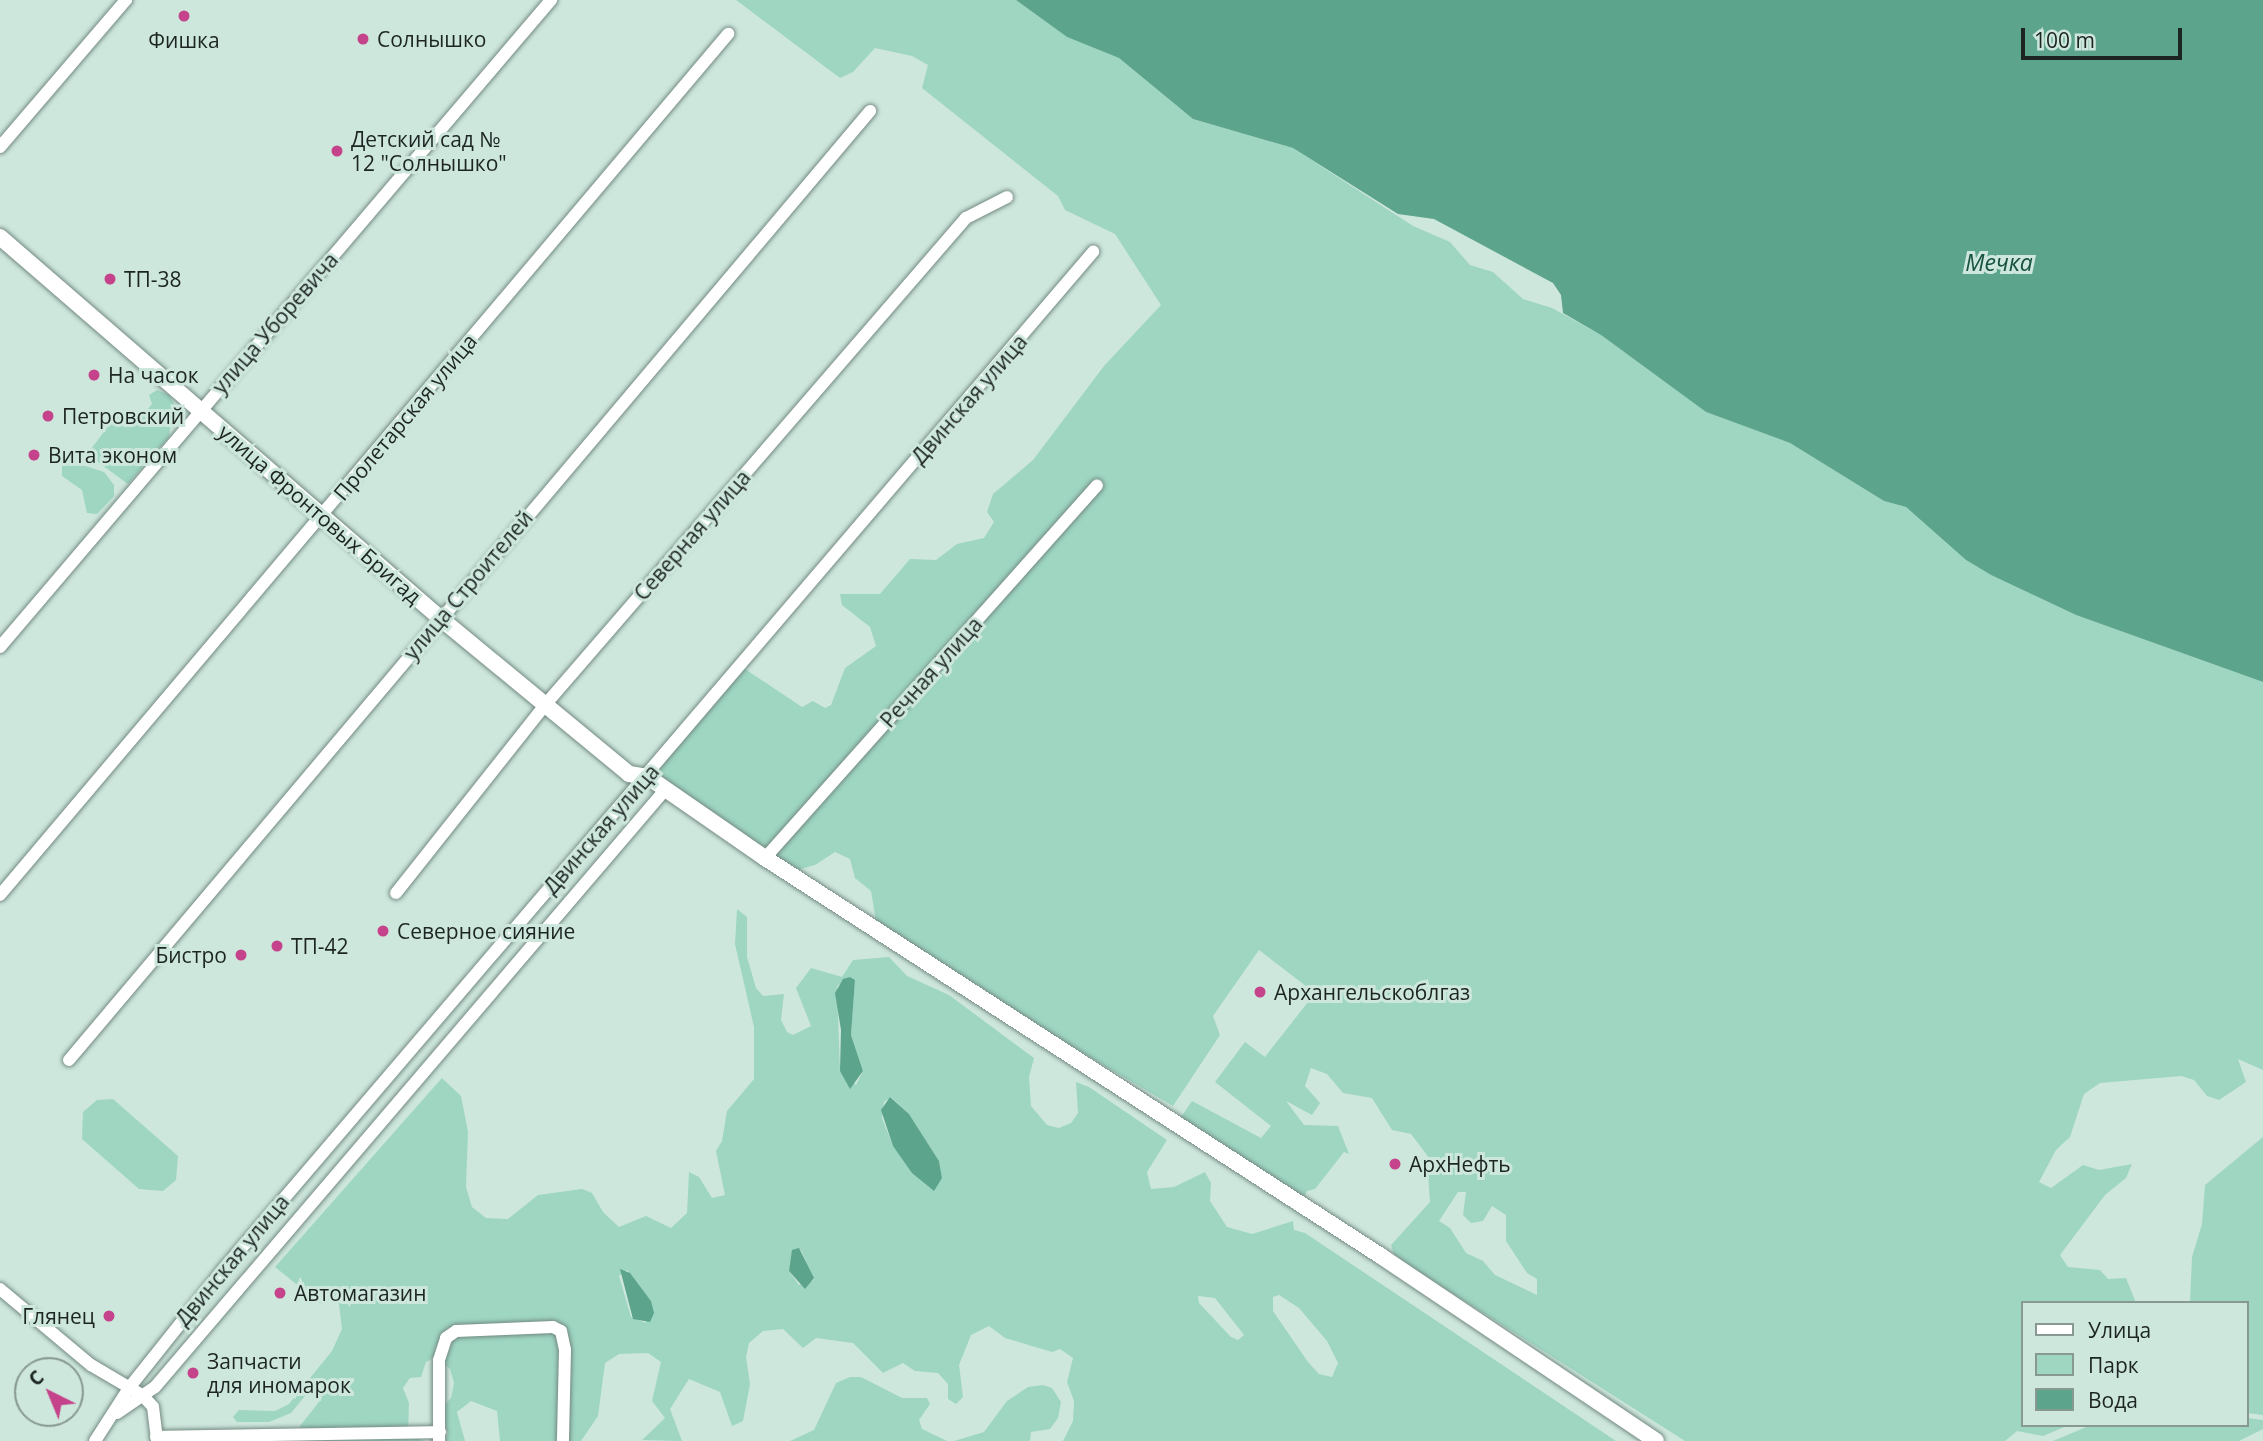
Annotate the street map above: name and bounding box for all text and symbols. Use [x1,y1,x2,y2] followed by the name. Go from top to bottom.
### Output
[176,8,192,24] marker: Фишка
[2025,14,2186,58] scale bar
[377,26,486,52] place label: Солнышко
[2034,26,2095,54] text: 100 m
[148,27,220,53] place label: Фишка
[355,31,371,47] marker: Солнышко
[351,126,507,176] place label: Детский сад № 12 "Солнышко"
[329,143,345,159] marker: Детский сад № 12 "Солнышко"
[207,247,343,399] street label: улица Уборевича
[1965,248,2033,276] water label: Мечка
[124,266,182,292] place label: ТП-38
[102,271,118,287] marker: ТП-38
[328,329,482,505] street label: Пролетарская улица
[906,329,1032,469] street label: Двинская улица
[108,362,199,388] place label: На часок
[86,367,102,383] marker: На часок
[62,403,184,429] place label: Петровский
[40,408,56,424] marker: Петровский
[213,419,427,609] street label: улица Фронтовых Бригад
[48,442,177,468] place label: Вита эконом
[26,447,42,463] marker: Вита эконом
[629,465,755,605] street label: Северная улица
[398,505,538,665] street label: улица Строителей
[875,612,987,732] street label: Речная улица
[538,759,664,899] street label: Двинская улица
[397,918,575,944] place label: Северное сияние
[375,923,391,939] marker: Северное сияние
[291,933,349,959] place label: ТП-42
[269,938,285,954] marker: ТП-42
[155,942,227,968] place label: Бистро
[233,947,249,963] marker: Бистро
[1274,979,1470,1005] place label: Архангельскоблгаз
[1252,984,1268,1000] marker: Архангельскоблгаз
[1409,1151,1511,1177] place label: АрхНефть
[1387,1156,1403,1172] marker: АрхНефть
[170,1189,294,1331] street label: Двинская улица
[294,1280,426,1306] place label: Автомагазин
[272,1285,288,1301] marker: Автомагазин
[2022,1301,2249,1427] legend
[22,1303,95,1329] place label: Глянец
[101,1308,117,1324] marker: Глянец
[2088,1316,2151,1344] text: Улица
[207,1348,351,1398] place label: Запчасти для иномарок
[2088,1351,2139,1379] text: Парк
[14,1357,84,1427] north arrow
[23,1364,49,1392] text: С
[185,1365,201,1381] marker: Запчасти для иномарок
[2088,1386,2138,1414] text: Вода

